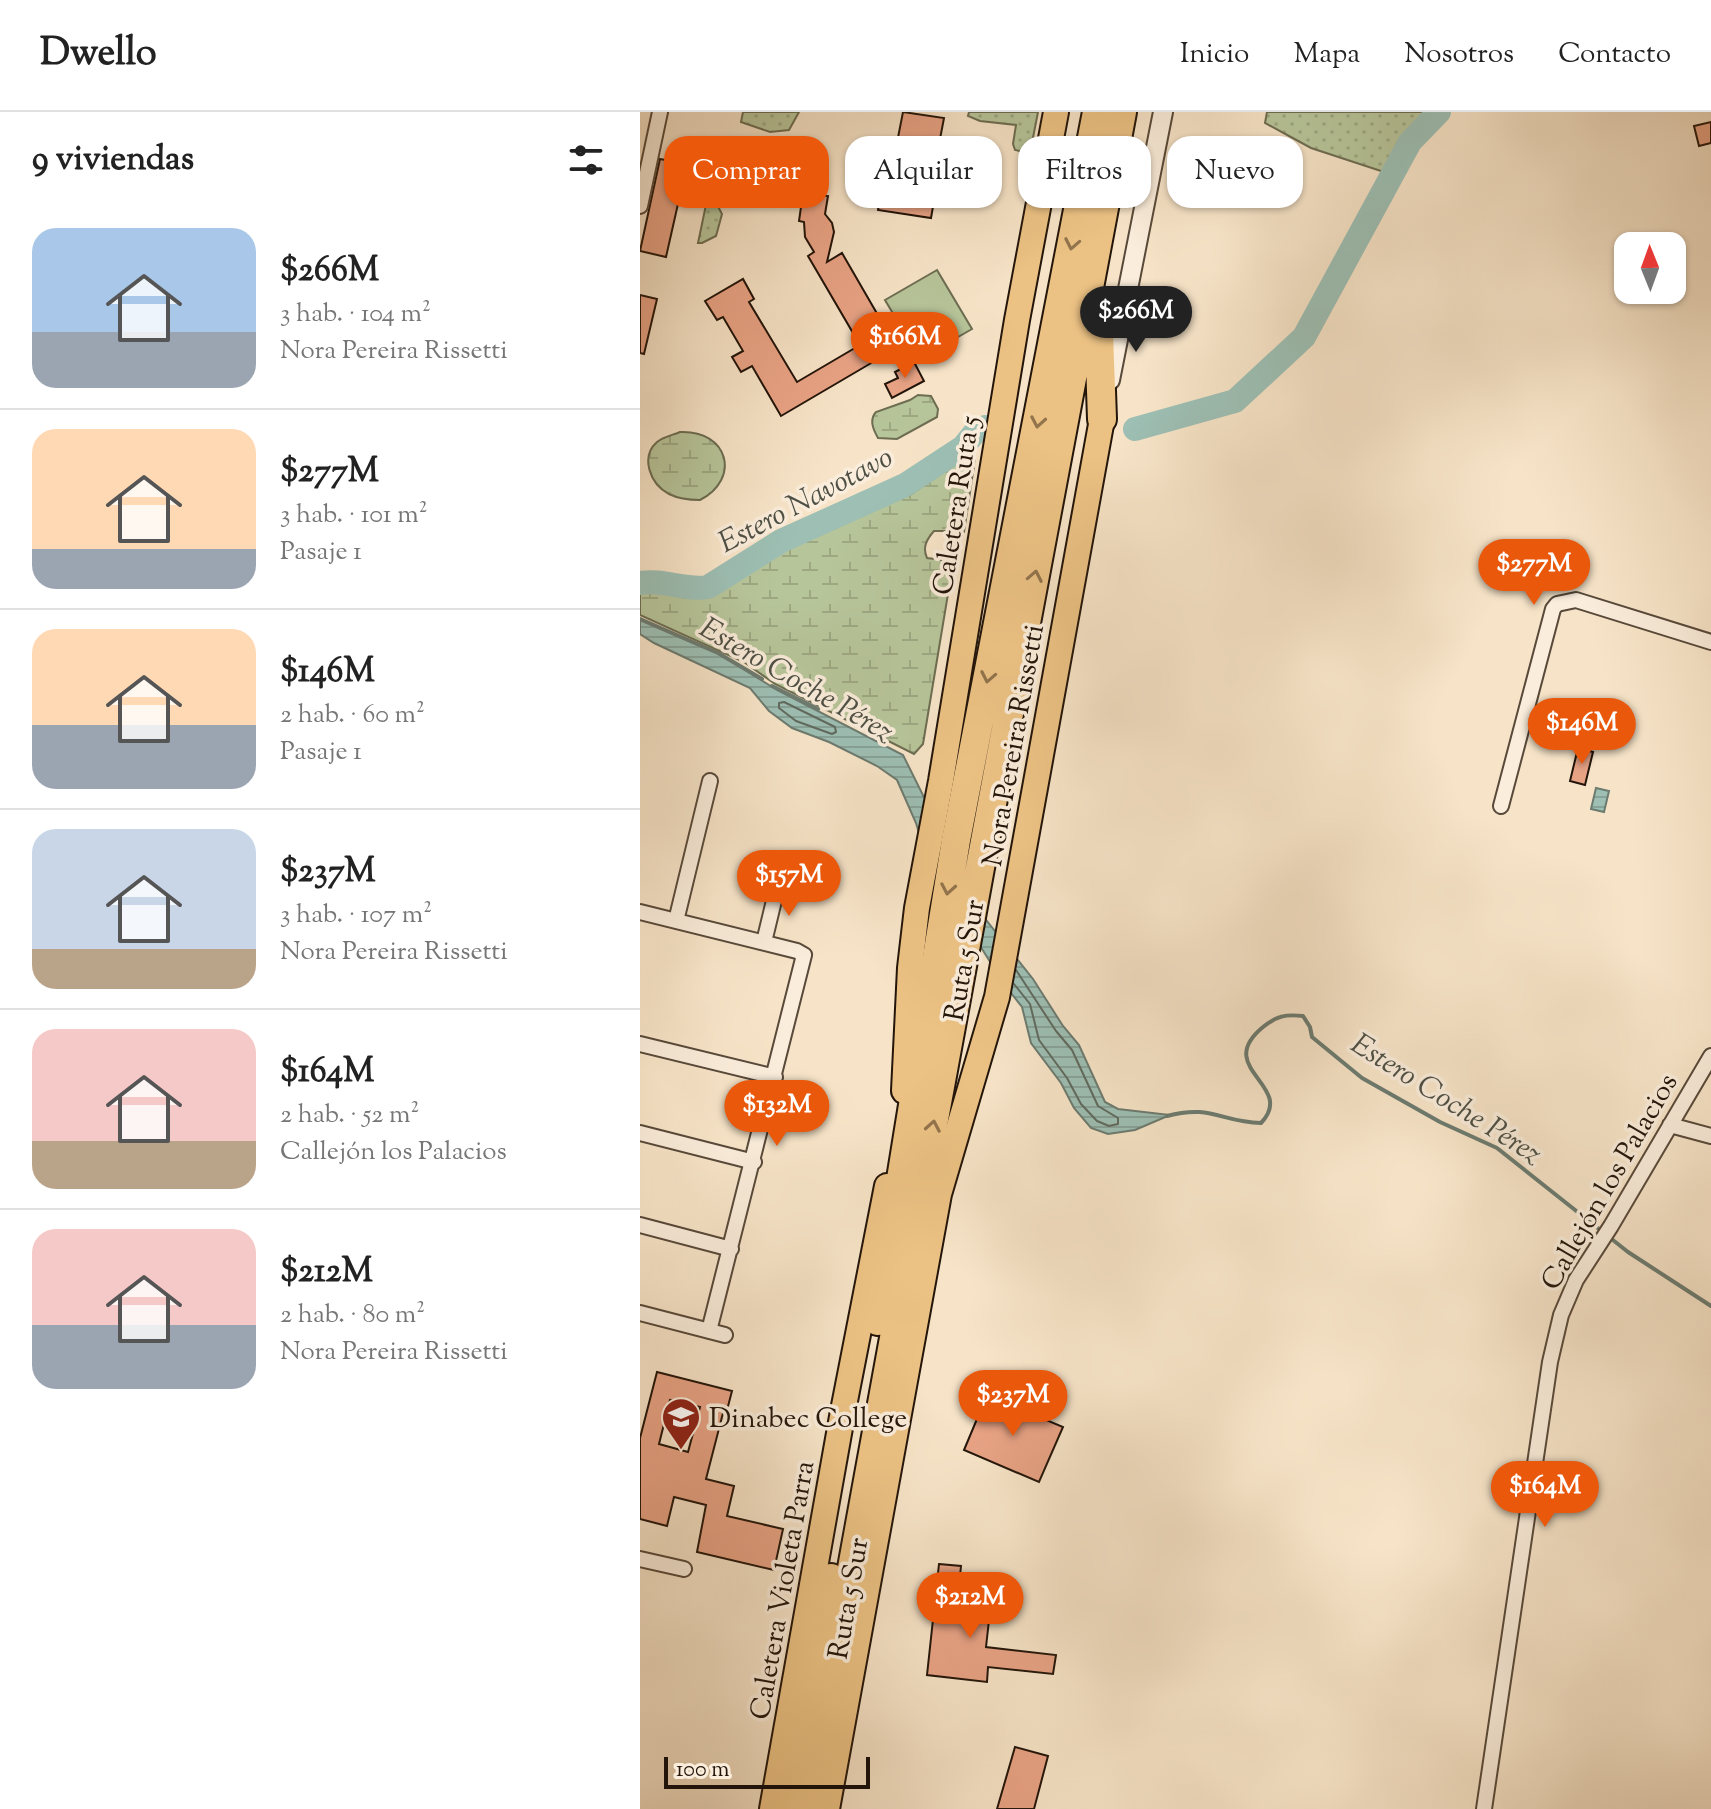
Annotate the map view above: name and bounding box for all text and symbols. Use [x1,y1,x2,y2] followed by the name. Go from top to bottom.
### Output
[40,28,157,82] text: Dwello
[1180,35,1249,75] text: Inicio
[1293,35,1360,75] text: Mapa
[1404,35,1514,75] text: Nosotros
[1558,35,1671,75] text: Contacto
[32,136,194,185] text: 9 viviendas
[664,136,829,208] chip: Comprar
[845,136,1002,208] chip: Alquilar
[1018,136,1151,208] chip: Filtros
[1167,136,1303,208] chip: Nuevo
[564,138,608,182] icon: filters
[1614,232,1686,304] north arrow
[1614,232,1686,304] map controls
[1064,237,1081,250] one-way arrow
[280,247,379,296] text: $266M
[96,260,192,356] icon: home
[1080,286,1192,354] pin: $266M
[1098,293,1174,330] text: $266M
[280,296,431,333] text: 3 hab. · 104 m²
[849,312,961,380] pin: $166M
[869,319,941,356] text: $166M
[280,333,508,370] text: Nora Pereira Rissetti
[924,413,992,598] street label: Caletera Ruta 5
[1031,415,1048,428] one-way arrow
[711,437,901,565] water label: Estero Navotavo
[280,448,379,497] text: $277M
[96,461,192,557] icon: home
[280,497,427,534] text: 3 hab. · 101 m²
[280,534,362,571] text: Pasaje 1
[1478,539,1590,607] pin: $277M
[1496,546,1572,583] text: $277M
[1026,569,1043,583] one-way arrow
[690,608,901,754] water label: Estero Coche Pérez
[974,621,1056,870] street label: Nora Pereira Rissetti
[280,648,375,697] text: $146M
[96,661,192,757] icon: home
[981,670,998,684] one-way arrow
[280,697,425,734] text: 2 hab. · 60 m²
[1526,698,1638,766] pin: $146M
[1546,705,1618,742] text: $146M
[280,734,362,771] text: Pasaje 1
[280,848,376,897] text: $237M
[733,850,845,918] pin: $157M
[755,857,823,894] text: $157M
[96,861,192,957] icon: home
[940,882,957,896] one-way arrow
[936,896,996,1024] street label: Ruta 5 Sur
[280,897,432,934] text: 3 hab. · 107 m²
[280,934,508,971] text: Nora Pereira Rissetti
[1342,1024,1550,1176] water label: Estero Coche Pérez
[280,1048,374,1097] text: $164M
[96,1061,192,1157] icon: home
[1532,1067,1689,1298] street label: Callejón los Palacios
[721,1080,833,1148] pin: $132M
[742,1087,812,1124] text: $132M
[280,1097,419,1134] text: 2 hab. · 52 m²
[923,1120,940,1133] one-way arrow
[280,1134,507,1171] text: Callejón los Palacios
[280,1248,373,1297] text: $212M
[96,1261,192,1357] icon: home
[280,1297,425,1334] text: 2 hab. · 80 m²
[280,1334,508,1371] text: Nora Pereira Rissetti
[957,1370,1069,1438] pin: $237M
[976,1377,1050,1414] text: $237M
[660,1396,702,1451] school or university icon: Dinabec College
[709,1400,907,1440] place label: Dinabec College
[741,1458,826,1723] street label: Caletera Violeta Parra
[1489,1461,1601,1529] pin: $164M
[1509,1468,1581,1505] text: $164M
[820,1534,880,1662] street label: Ruta 5 Sur
[914,1572,1026,1640] pin: $212M
[935,1579,1005,1616] text: $212M
[664,1753,870,1789] scale bar
[676,1755,729,1787] text: 100 m

